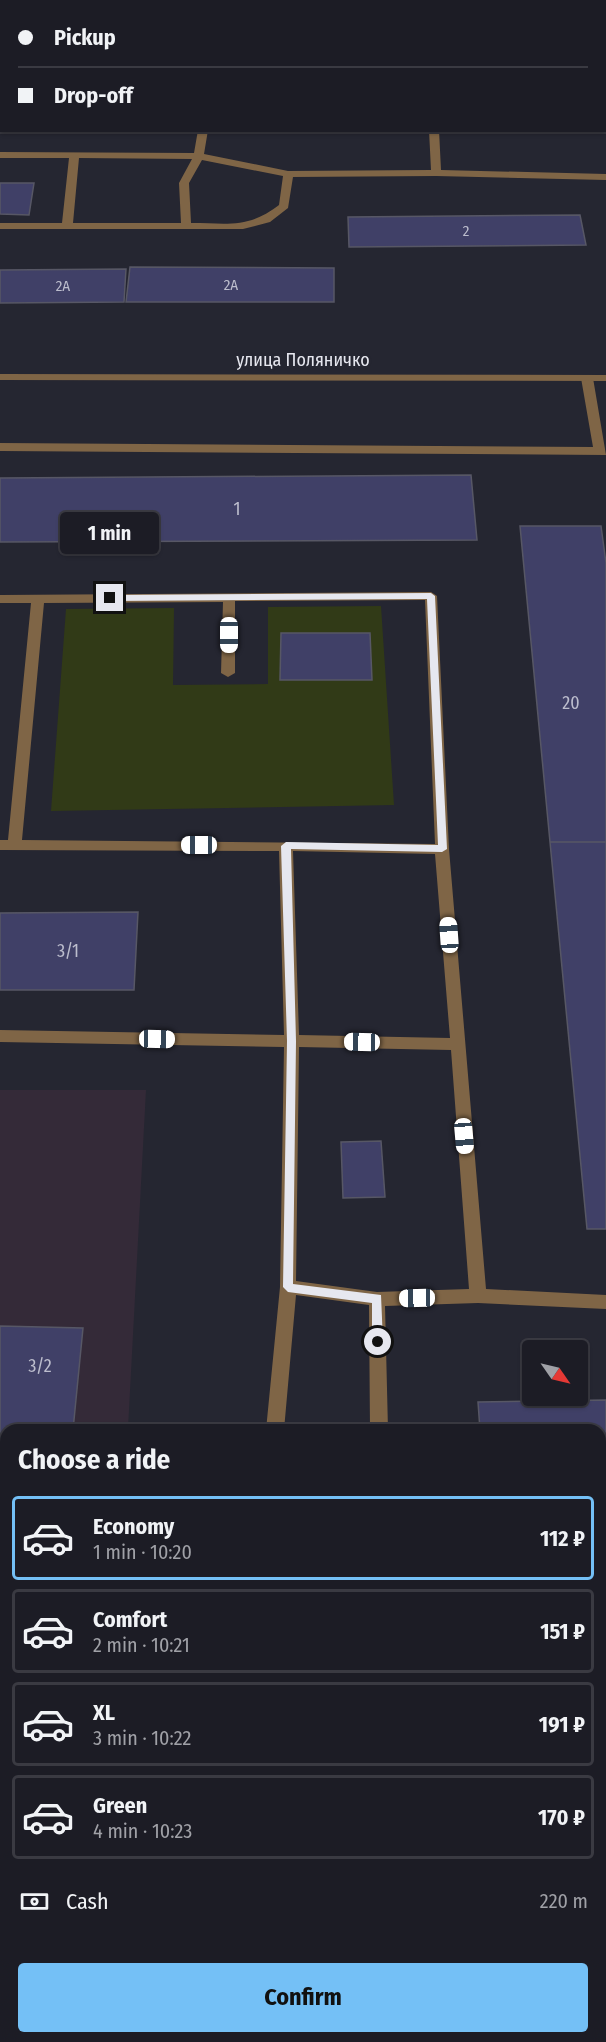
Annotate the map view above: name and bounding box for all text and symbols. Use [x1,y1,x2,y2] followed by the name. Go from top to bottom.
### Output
[54,24,116,51] text: Pickup
[54,82,133,109] text: Drop-off
[463,222,470,240] house number: 2
[224,276,238,294] house number: 2А
[56,277,70,295] house number: 2А
[236,349,370,371] street label: улица Поляничко
[233,498,241,520] house number: 1
[60,511,160,553] callout: 1 min
[88,521,131,545] text: 1 min
[96,584,123,611] route end
[220,617,238,653] car
[562,692,580,714] house number: 20
[181,836,217,854] car
[439,916,459,954] car
[57,940,79,962] house number: 3/1
[139,1030,175,1048] car
[344,1033,380,1051] car
[453,1117,475,1155] car
[399,1289,435,1307] car
[364,1328,391,1355] route start
[522,1340,588,1406] north arrow
[522,1340,588,1406] map controls
[28,1355,52,1377] house number: 3/2
[18,1444,170,1476] text: Choose a ride
[21,1511,75,1565] icon: car
[93,1513,174,1540] text: Economy
[540,1525,585,1552] text: 112 ₽
[93,1540,192,1564] text: 1 min · 10:20
[21,1604,75,1658] icon: car
[93,1606,167,1633] text: Comfort
[540,1618,585,1645] text: 151 ₽
[93,1633,190,1657] text: 2 min · 10:21
[21,1697,75,1751] icon: car
[93,1699,115,1726] text: XL
[539,1711,585,1738] text: 191 ₽
[93,1726,191,1750] text: 3 min · 10:22
[21,1790,75,1844] icon: car
[93,1792,147,1819] text: Green
[538,1804,585,1831] text: 170 ₽
[93,1819,192,1843] text: 4 min · 10:23
[18,1885,51,1918] icon: cash
[66,1888,109,1915] text: Cash
[540,1889,588,1913] text: 220 m
[18,1963,588,2032] button: Confirm

